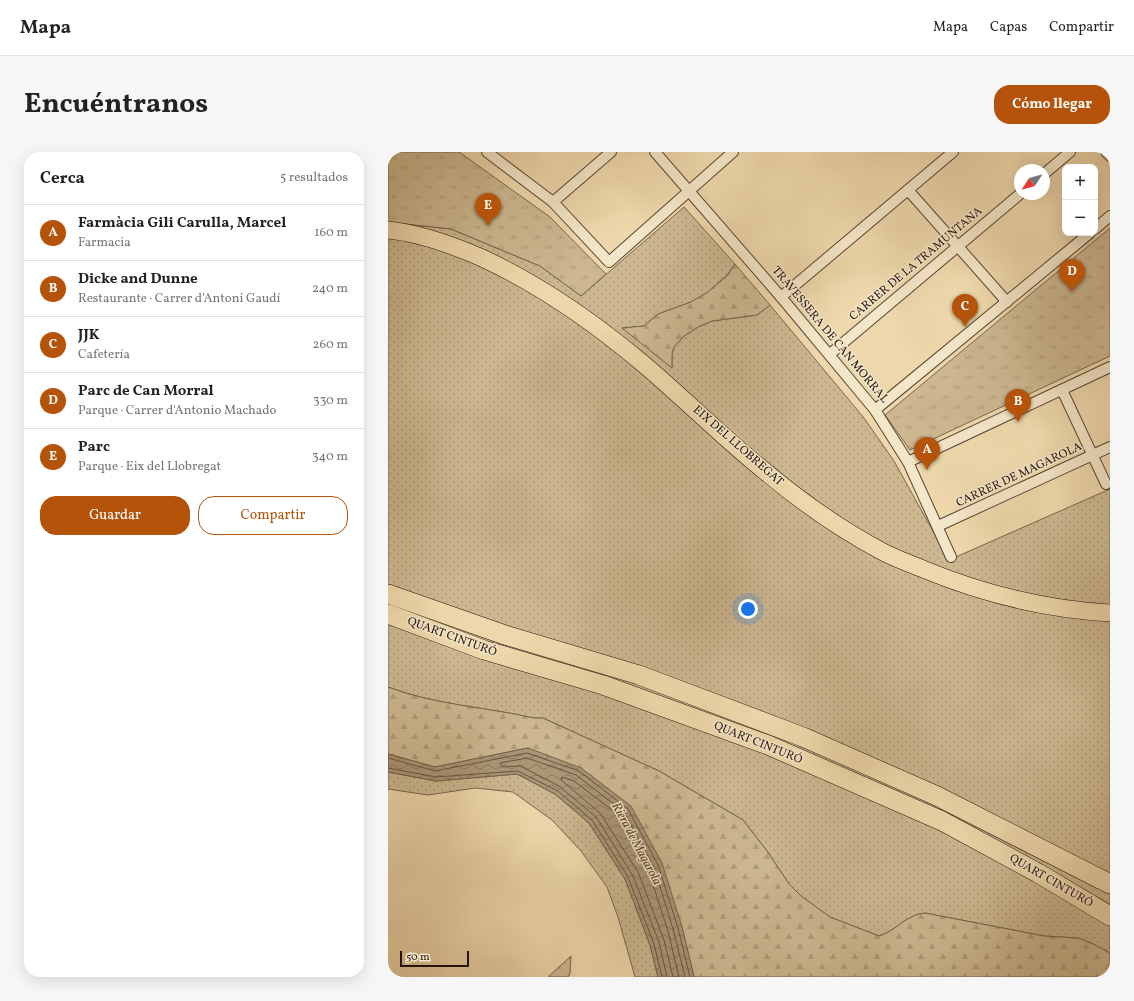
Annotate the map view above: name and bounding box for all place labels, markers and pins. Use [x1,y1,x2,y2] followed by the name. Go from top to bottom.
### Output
[475,193,501,226] pin: E
[1059,259,1085,292] pin: D
[952,294,978,327] pin: C
[1005,389,1031,422] pin: B
[914,437,940,470] pin: A

